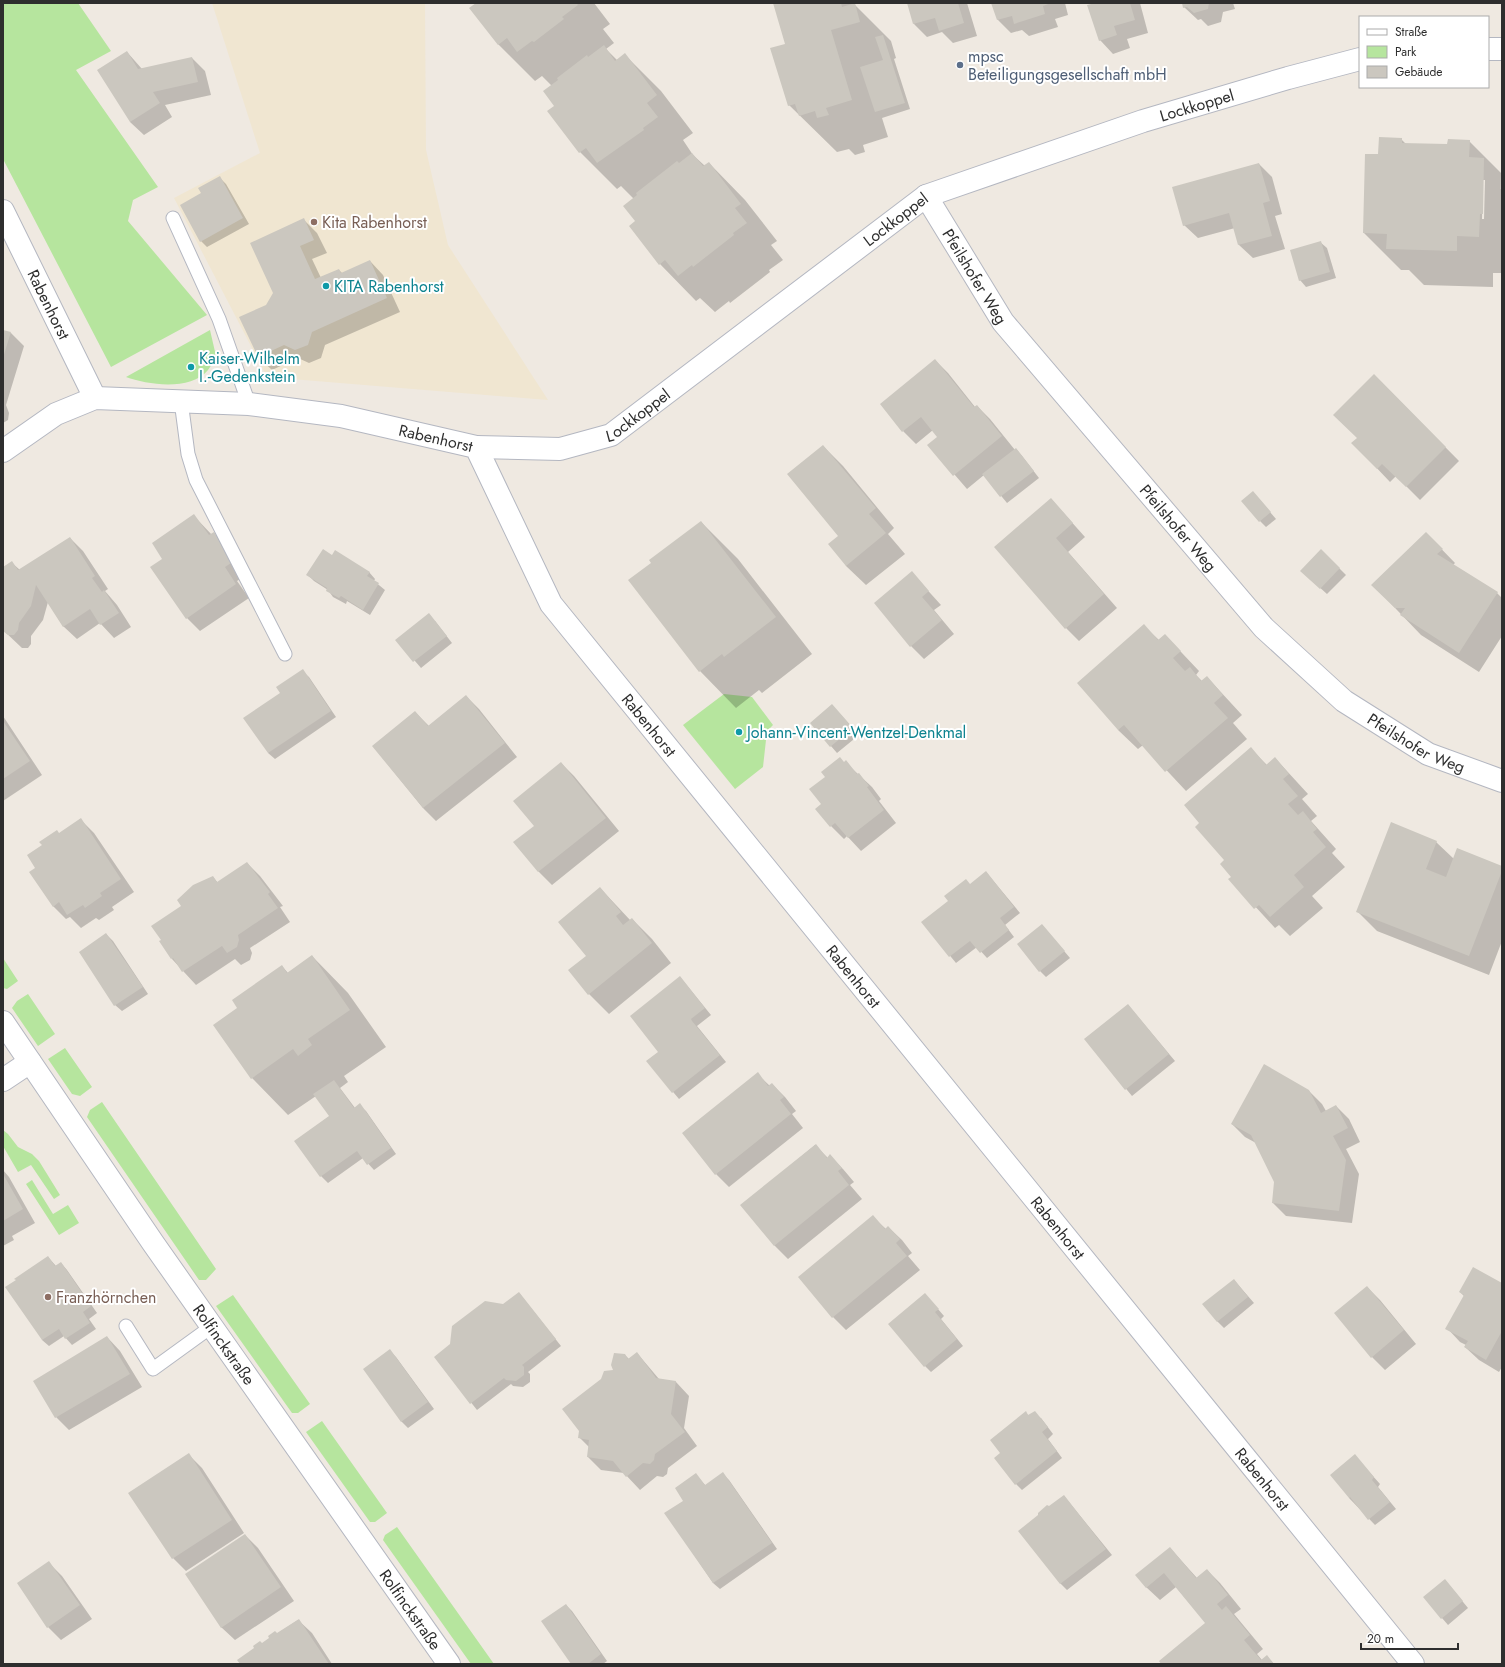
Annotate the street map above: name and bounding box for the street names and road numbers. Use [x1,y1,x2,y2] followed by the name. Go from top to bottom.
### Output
[1157,83,1237,127] street label: Lockkoppel
[858,187,933,251] street label: Lockkoppel
[937,224,1013,328] street label: Pfeilshofer Weg
[22,265,76,343] street label: Rabenhorst
[603,383,675,447] street label: Lockkoppel
[397,418,475,457] street label: Rabenhorst
[1135,479,1222,576] street label: Pfeilshofer Weg
[617,688,682,762] street label: Rabenhorst
[1363,707,1468,778] street label: Pfeilshofer Weg
[821,940,887,1013] street label: Rabenhorst
[1025,1191,1091,1264] street label: Rabenhorst
[188,1299,261,1389] street label: Rolfinckstraße
[1230,1442,1295,1516] street label: Rabenhorst
[374,1564,447,1654] street label: Rolfinckstraße

